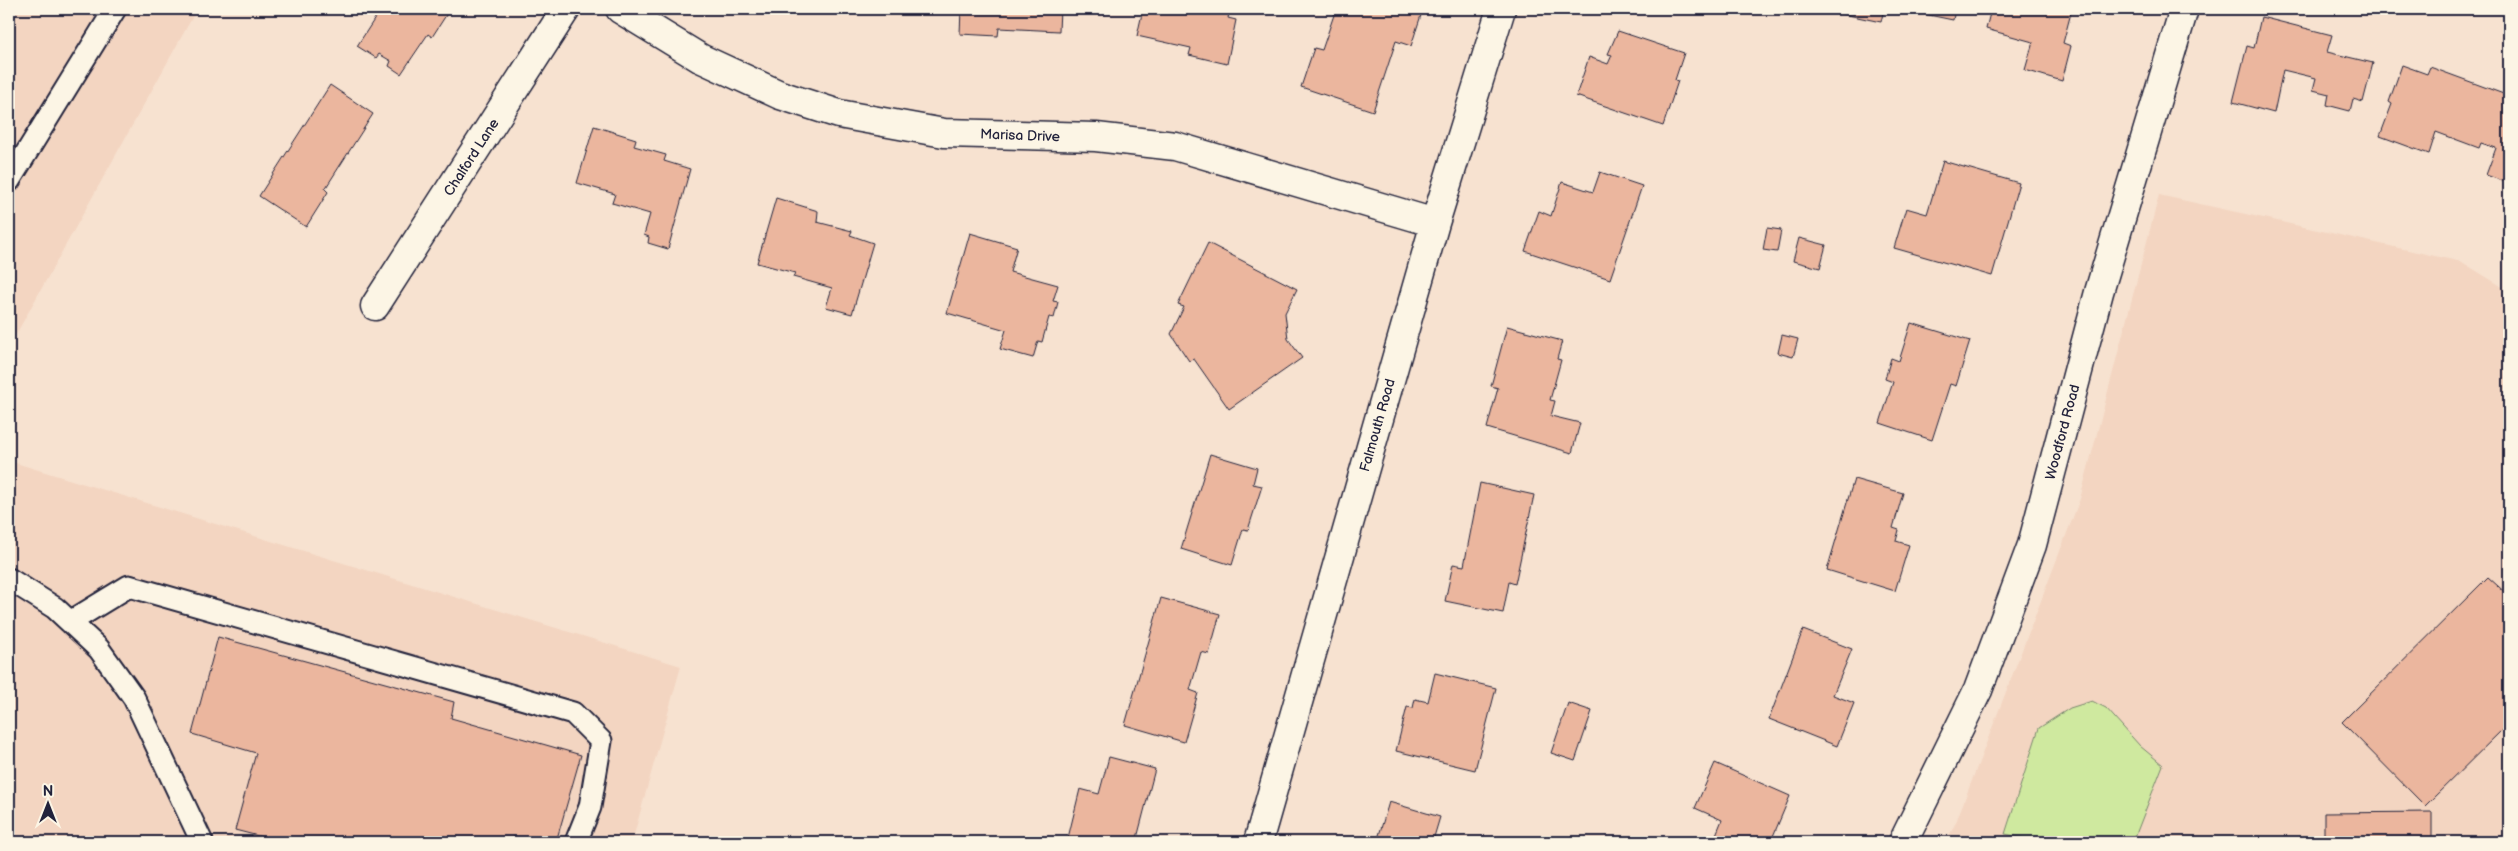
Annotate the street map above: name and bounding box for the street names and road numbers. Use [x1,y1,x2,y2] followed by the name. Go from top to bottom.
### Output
[440,115,503,199] street label: Chalford Lane
[980,126,1060,145] street label: Marisa Drive
[1356,377,1399,474] street label: Falmouth Road
[2042,383,2083,482] street label: Woodford Road

